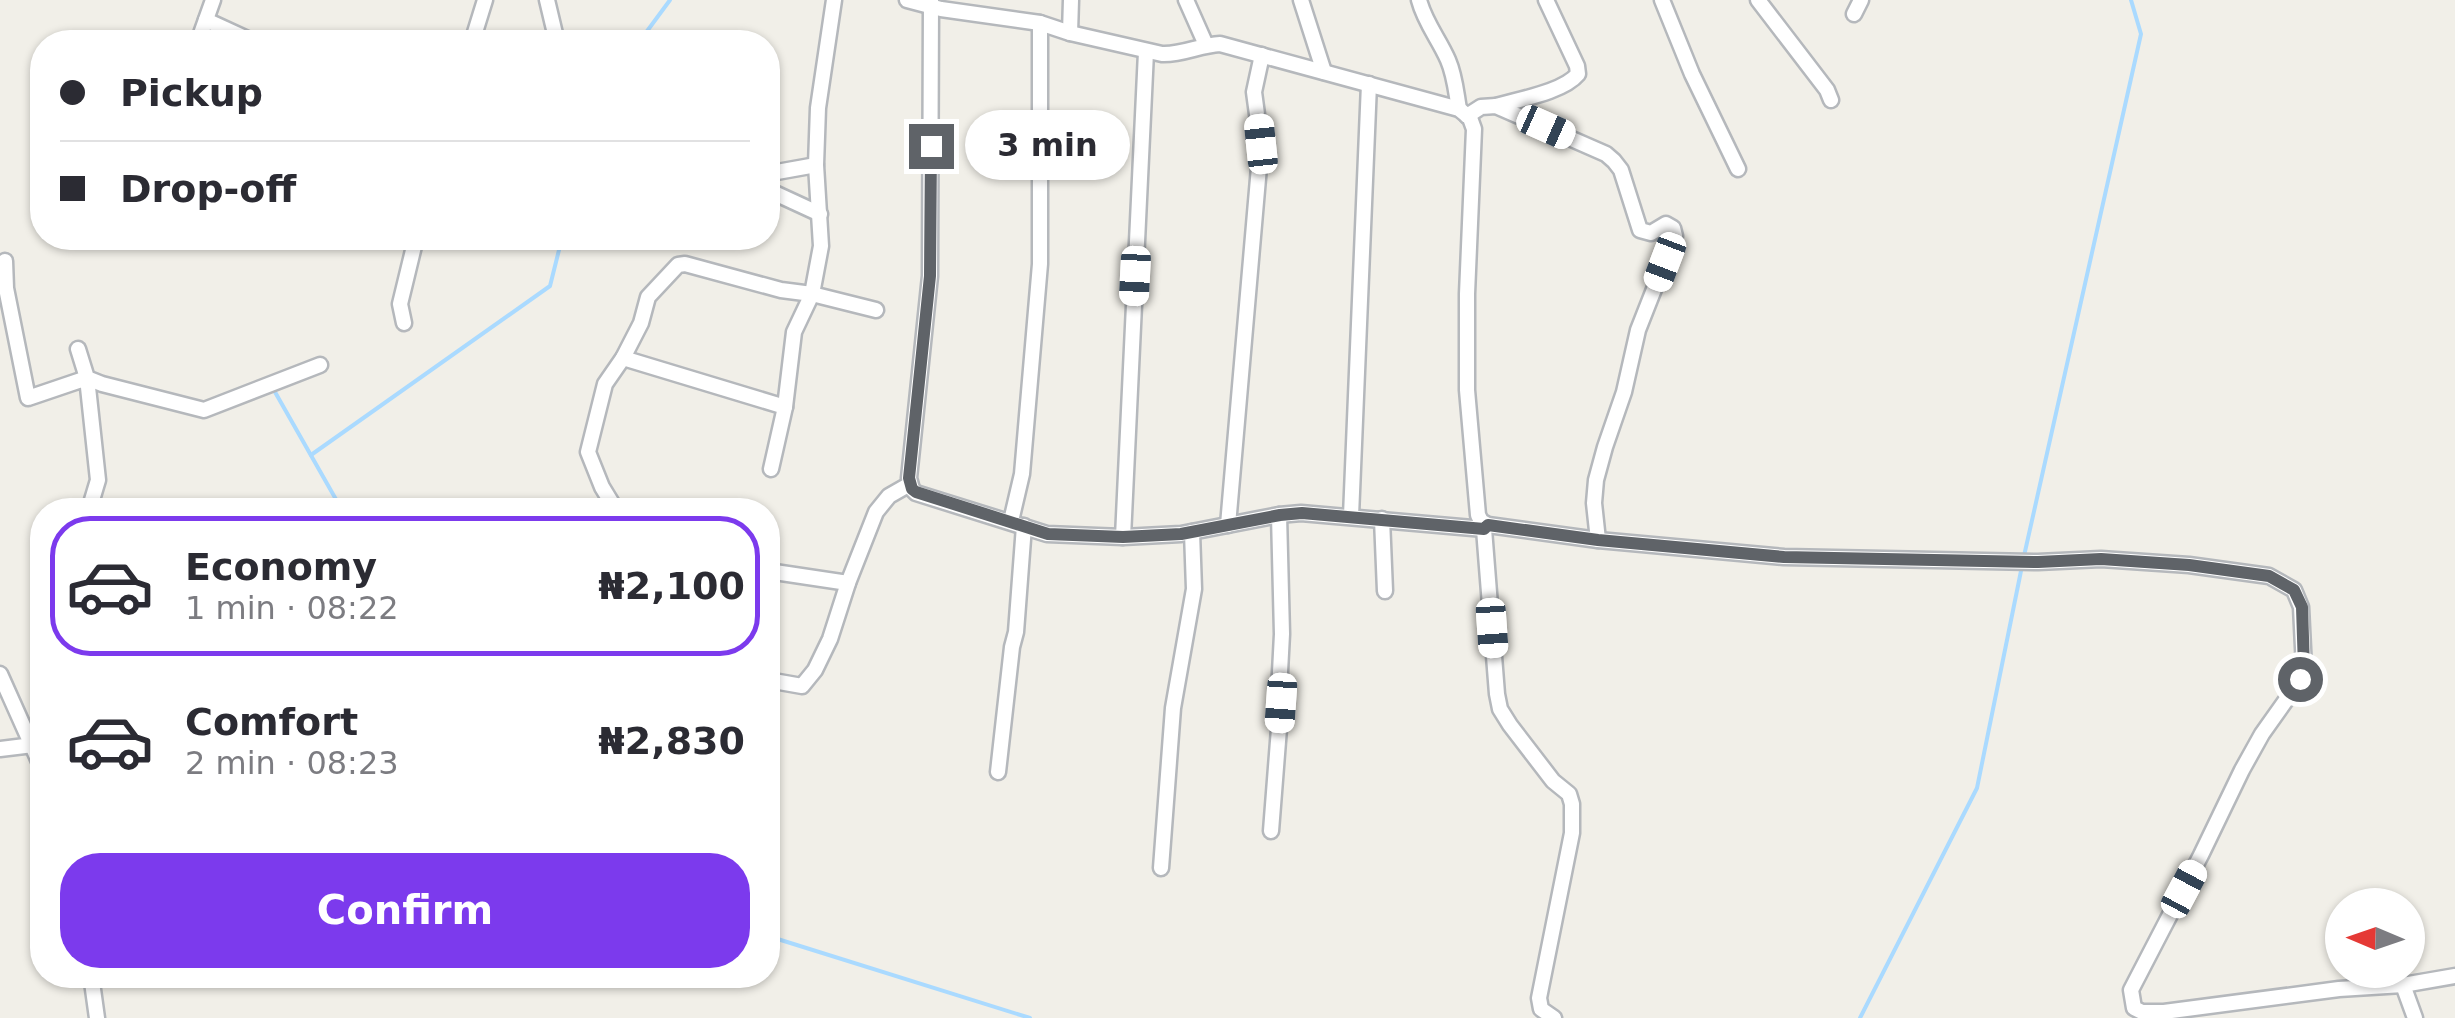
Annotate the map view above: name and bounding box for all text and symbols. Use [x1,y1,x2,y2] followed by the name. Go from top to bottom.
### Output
[120,71,263,115] text: Pickup
[1512,101,1580,153] car
[966,111,1131,181] callout: 3 min
[1243,113,1279,175] car
[909,124,954,169] route end
[997,126,1098,164] text: 3 min
[120,167,296,211] text: Drop-off
[1640,229,1690,295] car
[1118,245,1152,307] car
[65,541,155,631] icon: car
[185,545,377,589] text: Economy
[598,564,745,608] text: ₦2,100
[185,589,399,627] text: 1 min · 08:22
[1475,597,1509,659] car
[2278,657,2323,702] route start
[1264,672,1298,734] car
[65,696,155,786] icon: car
[185,700,358,744] text: Comfort
[598,719,745,763] text: ₦2,830
[185,744,399,782] text: 2 min · 08:23
[60,853,750,968] button: Confirm
[2157,855,2211,923] car
[2325,888,2425,988] north arrow
[2325,888,2425,988] map controls

